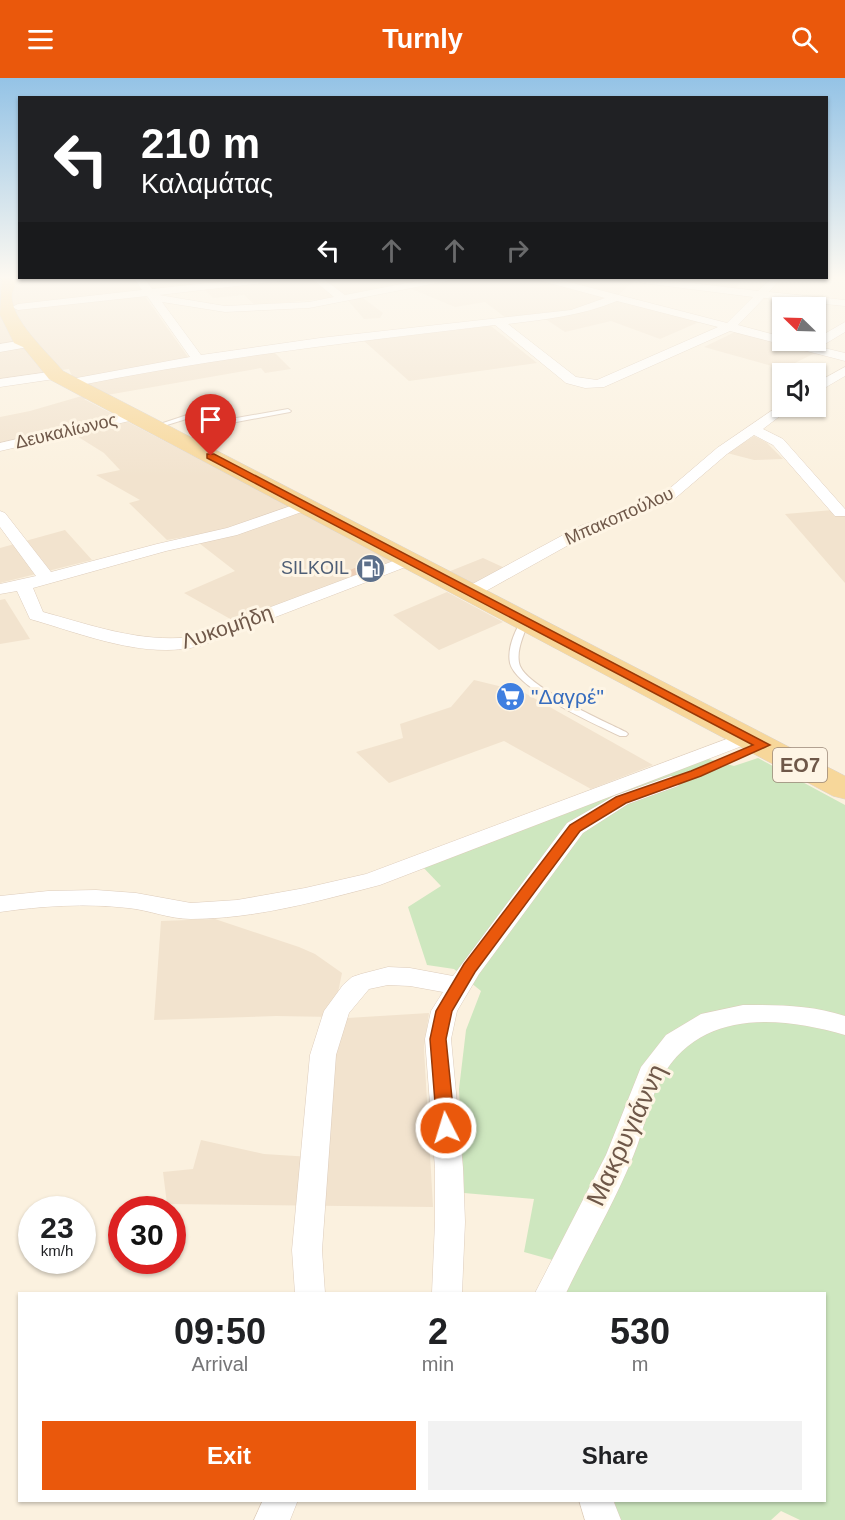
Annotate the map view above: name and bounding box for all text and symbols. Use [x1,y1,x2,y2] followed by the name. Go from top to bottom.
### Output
[24,23,57,56] icon: menu
[788,23,821,56] icon: search
[382,24,463,54] text: Turnly
[42,120,120,198] icon: left
[141,120,260,167] text: 210 m
[141,169,273,199] text: Καλαμάτας
[312,234,345,267] icon: left
[375,234,408,267] icon: ahead
[438,234,471,267] icon: ahead
[501,234,534,267] icon: right
[772,297,826,351] north arrow
[772,297,826,417] map controls
[772,363,826,417] button: sound
[185,394,236,456] pin
[194,403,227,436] icon: arrive
[13,410,119,452] street label: Δευκαλίωνος
[562,483,676,549] street label: Μπακοπούλου
[354,552,386,584] fuel station icon: SILKOIL
[281,558,349,578] place label: SILKOIL
[178,600,275,653] street label: Λυκομήδη
[494,681,526,713] supermarket icon: "Δαγρέ"
[531,685,604,708] place label: "Δαγρέ"
[773,748,827,782] road number: ΕΟ7
[580,1059,672,1211] street label: Μακρυγιάννη
[414,1096,478,1160] position arrow
[108,1196,186,1274] speed limit sign: 30
[40,1211,74,1244] text: 23
[41,1242,73,1259] text: km/h
[174,1311,266,1352] text: 09:50
[428,1311,448,1352] text: 2
[610,1311,670,1352] text: 530
[192,1353,248,1375] text: Arrival
[422,1353,454,1375] text: min
[632,1353,648,1375] text: m
[42,1421,416,1490] button: Exit
[428,1421,802,1490] button: Share

